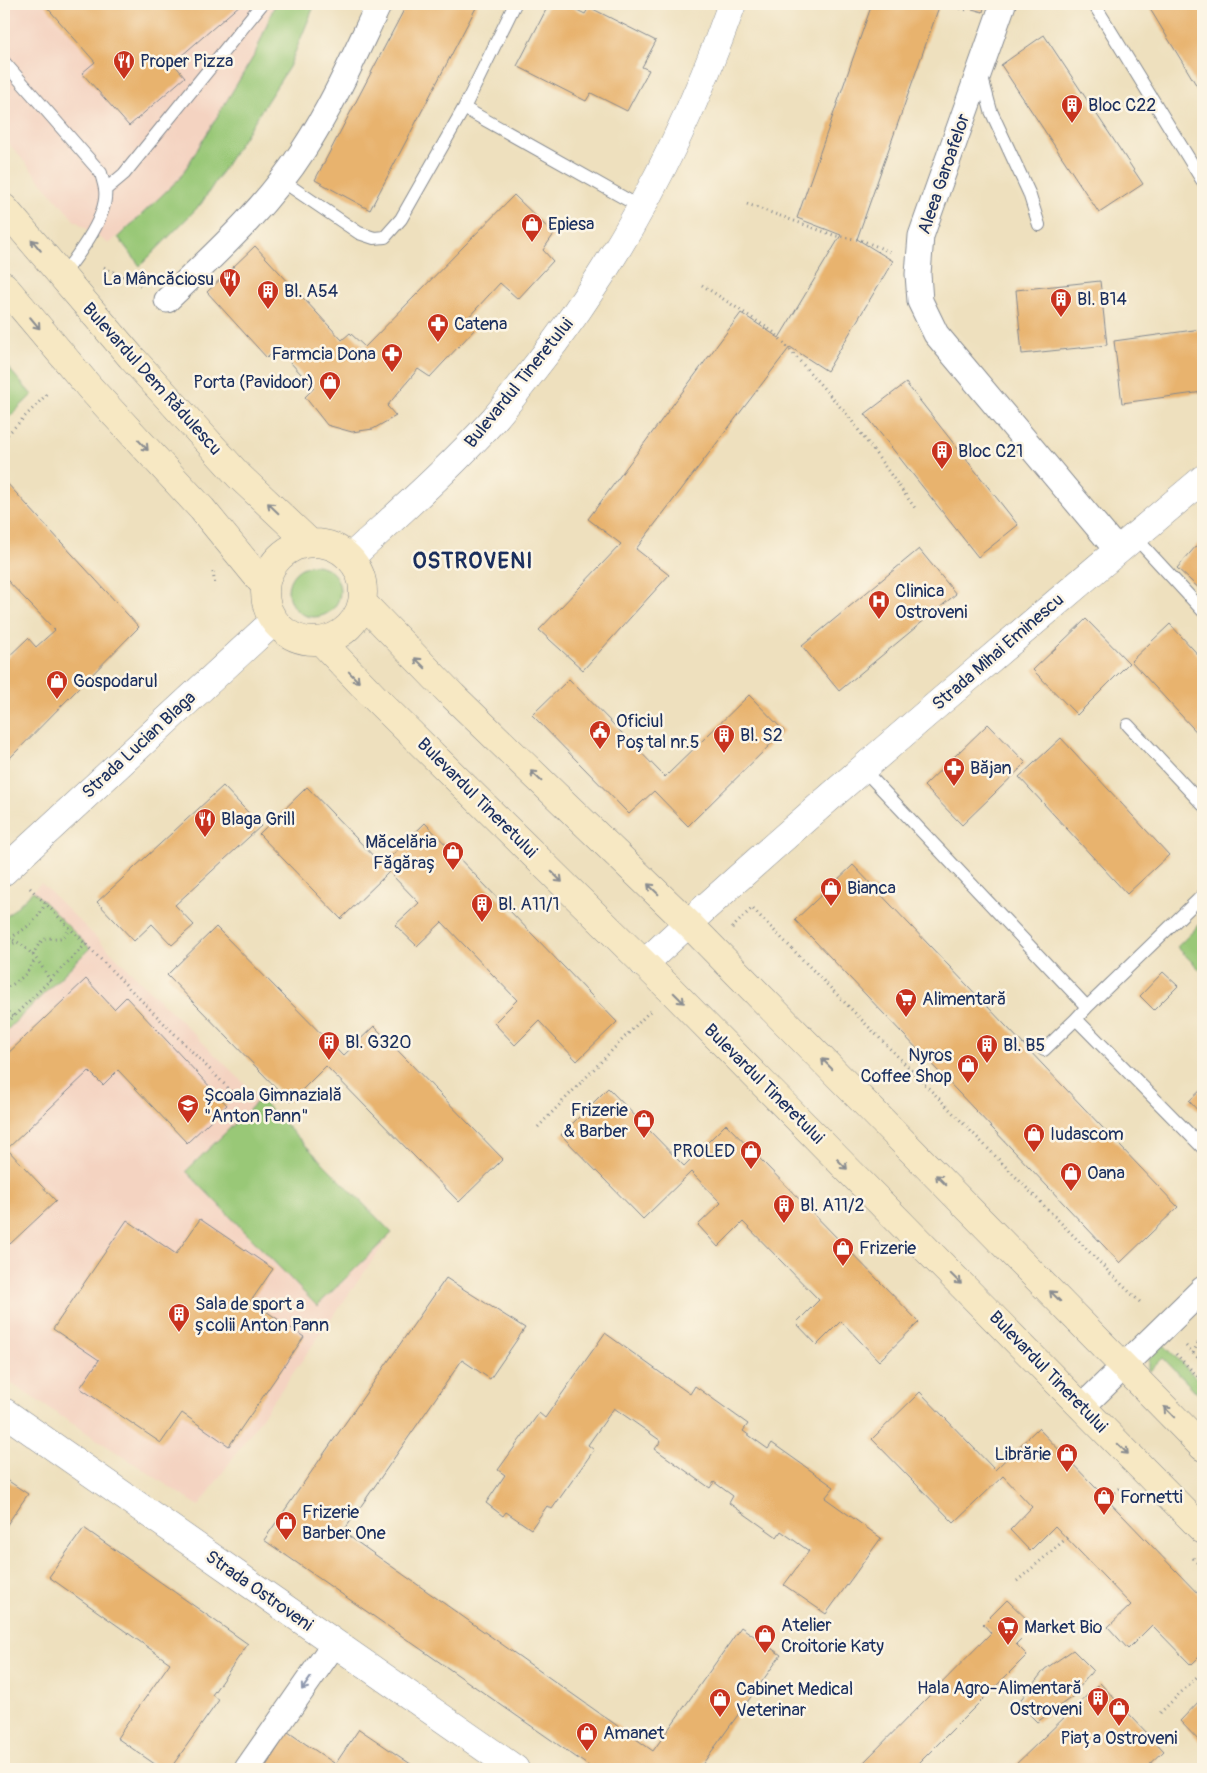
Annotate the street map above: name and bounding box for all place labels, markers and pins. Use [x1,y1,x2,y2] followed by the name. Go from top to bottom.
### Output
[112,49,136,80] restaurant icon: Proper Pizza
[140,50,233,73] place label: Proper Pizza
[1060,93,1084,124] building icon: Bloc C22
[1088,94,1156,117] place label: Bloc C22
[520,212,544,243] shop icon: Epiesa
[548,213,594,236] place label: Epiesa
[218,267,242,298] restaurant icon: La Mâncăciosu
[103,268,214,291] place label: La Mâncăciosu
[256,279,280,310] building icon: Bl. A54
[284,280,339,303] place label: Bl. A54
[1049,287,1073,318] building icon: Bl. B14
[1077,288,1128,311] place label: Bl. B14
[426,312,450,343] pharmacy icon: Catena
[454,313,507,336] place label: Catena
[380,342,404,373] pharmacy icon: Farmcia Dona
[272,343,376,366] place label: Farmcia Dona
[318,370,342,401] shop icon: Porta (Pavidoor)
[193,371,314,394] place label: Porta (Pavidoor)
[930,439,954,470] building icon: Bloc C21
[958,440,1023,463] place label: Bloc C21
[895,580,967,624] place label: Clinica Ostroveni
[867,589,891,620] hospital icon: Clinica Ostroveni
[45,669,69,700] shop icon: Gospodarul
[73,670,158,693] place label: Gospodarul
[616,710,699,754] place label: Oficiul Poștal nr.5
[588,719,612,750] public building icon: Oficiul Poștal nr.5
[712,723,736,754] building icon: Bl. S2
[740,724,783,747] place label: Bl. S2
[942,756,966,787] pharmacy icon: Băjan
[970,757,1012,780] place label: Băjan
[193,807,217,838] restaurant icon: Blaga Grill
[221,808,295,831] place label: Blaga Grill
[365,831,437,875] place label: Măcelăria Făgăraș
[441,840,465,871] shop icon: Măcelăria Făgăraș
[819,876,843,907] shop icon: Bianca
[847,877,896,900] place label: Bianca
[470,892,494,923] building icon: Bl. A11/1
[498,893,560,916] place label: Bl. A11/1
[894,987,918,1018] supermarket icon: Alimentară
[922,988,1007,1011] place label: Alimentară
[317,1030,341,1061] building icon: Bl. G320
[345,1031,412,1054] place label: Bl. G320
[975,1033,999,1064] building icon: Bl. B5
[1003,1034,1045,1057] place label: Bl. B5
[861,1044,952,1088] place label: Nyros Coffee Shop
[956,1053,980,1084] shop icon: Nyros Coffee Shop
[204,1084,342,1128] place label: Școala Gimnazială "Anton Pann"
[176,1093,200,1124] school or university icon: Școala Gimnazială "Anton Pann"
[564,1099,629,1143] place label: Frizerie & Barber
[632,1108,656,1139] shop icon: Frizerie & Barber
[1022,1122,1046,1153] shop icon: Iudascom
[1050,1123,1124,1146] place label: Iudascom
[739,1139,763,1170] shop icon: PROLED
[672,1140,735,1163] place label: PROLED
[1059,1161,1083,1192] shop icon: Oana
[1087,1162,1125,1185] place label: Oana
[772,1193,796,1224] building icon: Bl. A11/2
[800,1194,865,1217] place label: Bl. A11/2
[831,1236,855,1267] shop icon: Frizerie
[859,1237,916,1260] place label: Frizerie
[195,1293,329,1337] place label: Sala de sport a școlii Anton Pann
[167,1302,191,1333] building icon: Sala de sport a școlii Anton Pann
[1055,1442,1079,1473] shop icon: Librărie
[995,1443,1051,1466] place label: Librărie
[1092,1485,1116,1516] shop icon: Fornetti
[1120,1486,1183,1509] place label: Fornetti
[302,1501,386,1545] place label: Frizerie Barber One
[274,1510,298,1541] shop icon: Frizerie Barber One
[781,1614,884,1658] place label: Atelier Croitorie Katy
[996,1615,1020,1646] supermarket icon: Market Bio
[1024,1616,1103,1639] place label: Market Bio
[753,1623,777,1654] shop icon: Atelier Croitorie Katy
[917,1677,1082,1721] place label: Hala Agro-Alimentară Ostroveni
[736,1678,853,1722] place label: Cabinet Medical Veterinar
[1086,1686,1110,1717] building icon: Hala Agro-Alimentară Ostroveni
[708,1687,732,1718] shop icon: Cabinet Medical Veterinar
[1107,1696,1131,1727] shop icon: Piața Ostroveni
[575,1721,599,1752] shop icon: Amanet
[603,1722,665,1745] place label: Amanet
[1060,1727,1178,1750] place label: Piața Ostroveni

